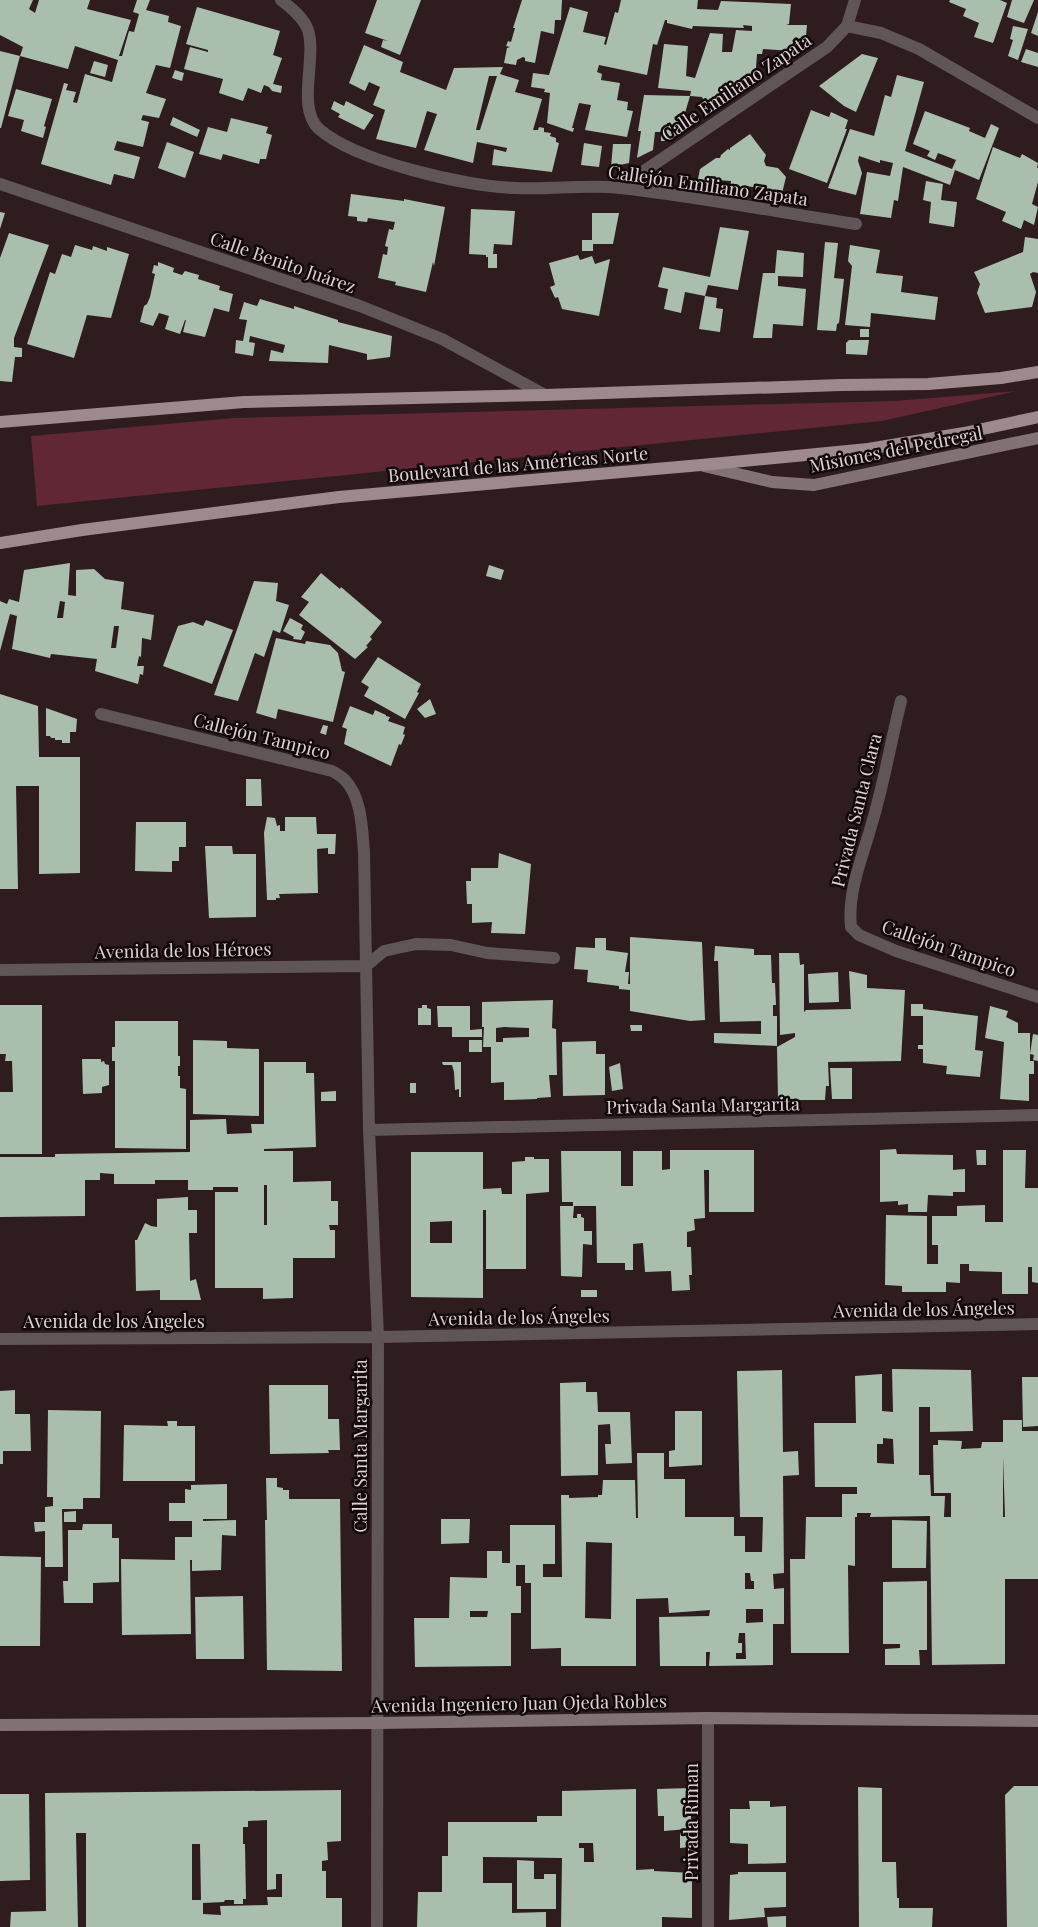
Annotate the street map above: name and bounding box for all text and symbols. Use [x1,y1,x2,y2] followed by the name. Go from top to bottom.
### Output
[656,28,816,146] street label: Calle Emiliano Zapata
[607,159,810,211] street label: Callejón Emiliano Zapata
[207,226,359,298] street label: Calle Benito Juárez
[807,420,985,478] street label: Misiones del Pedregal
[387,441,649,487] street label: Boulevard de las Américas Norte
[191,707,333,765] street label: Callejón Tampico
[825,731,887,889] street label: Privada Santa Clara
[879,914,1019,982] street label: Callejón Tampico
[93,936,272,964] street label: Avenida de los Héroes
[606,1091,800,1119] street label: Privada Santa Margarita
[832,1295,1015,1323] street label: Avenida de los Ángeles
[427,1303,610,1331] street label: Avenida de los Ángeles
[22,1309,205,1333] street label: Avenida de los Ángeles
[348,1359,372,1533] street label: Calle Santa Margarita
[370,1688,667,1718] street label: Avenida Ingeniero Juan Ojeda Robles
[679,1763,703,1881] street label: Privada Riman

